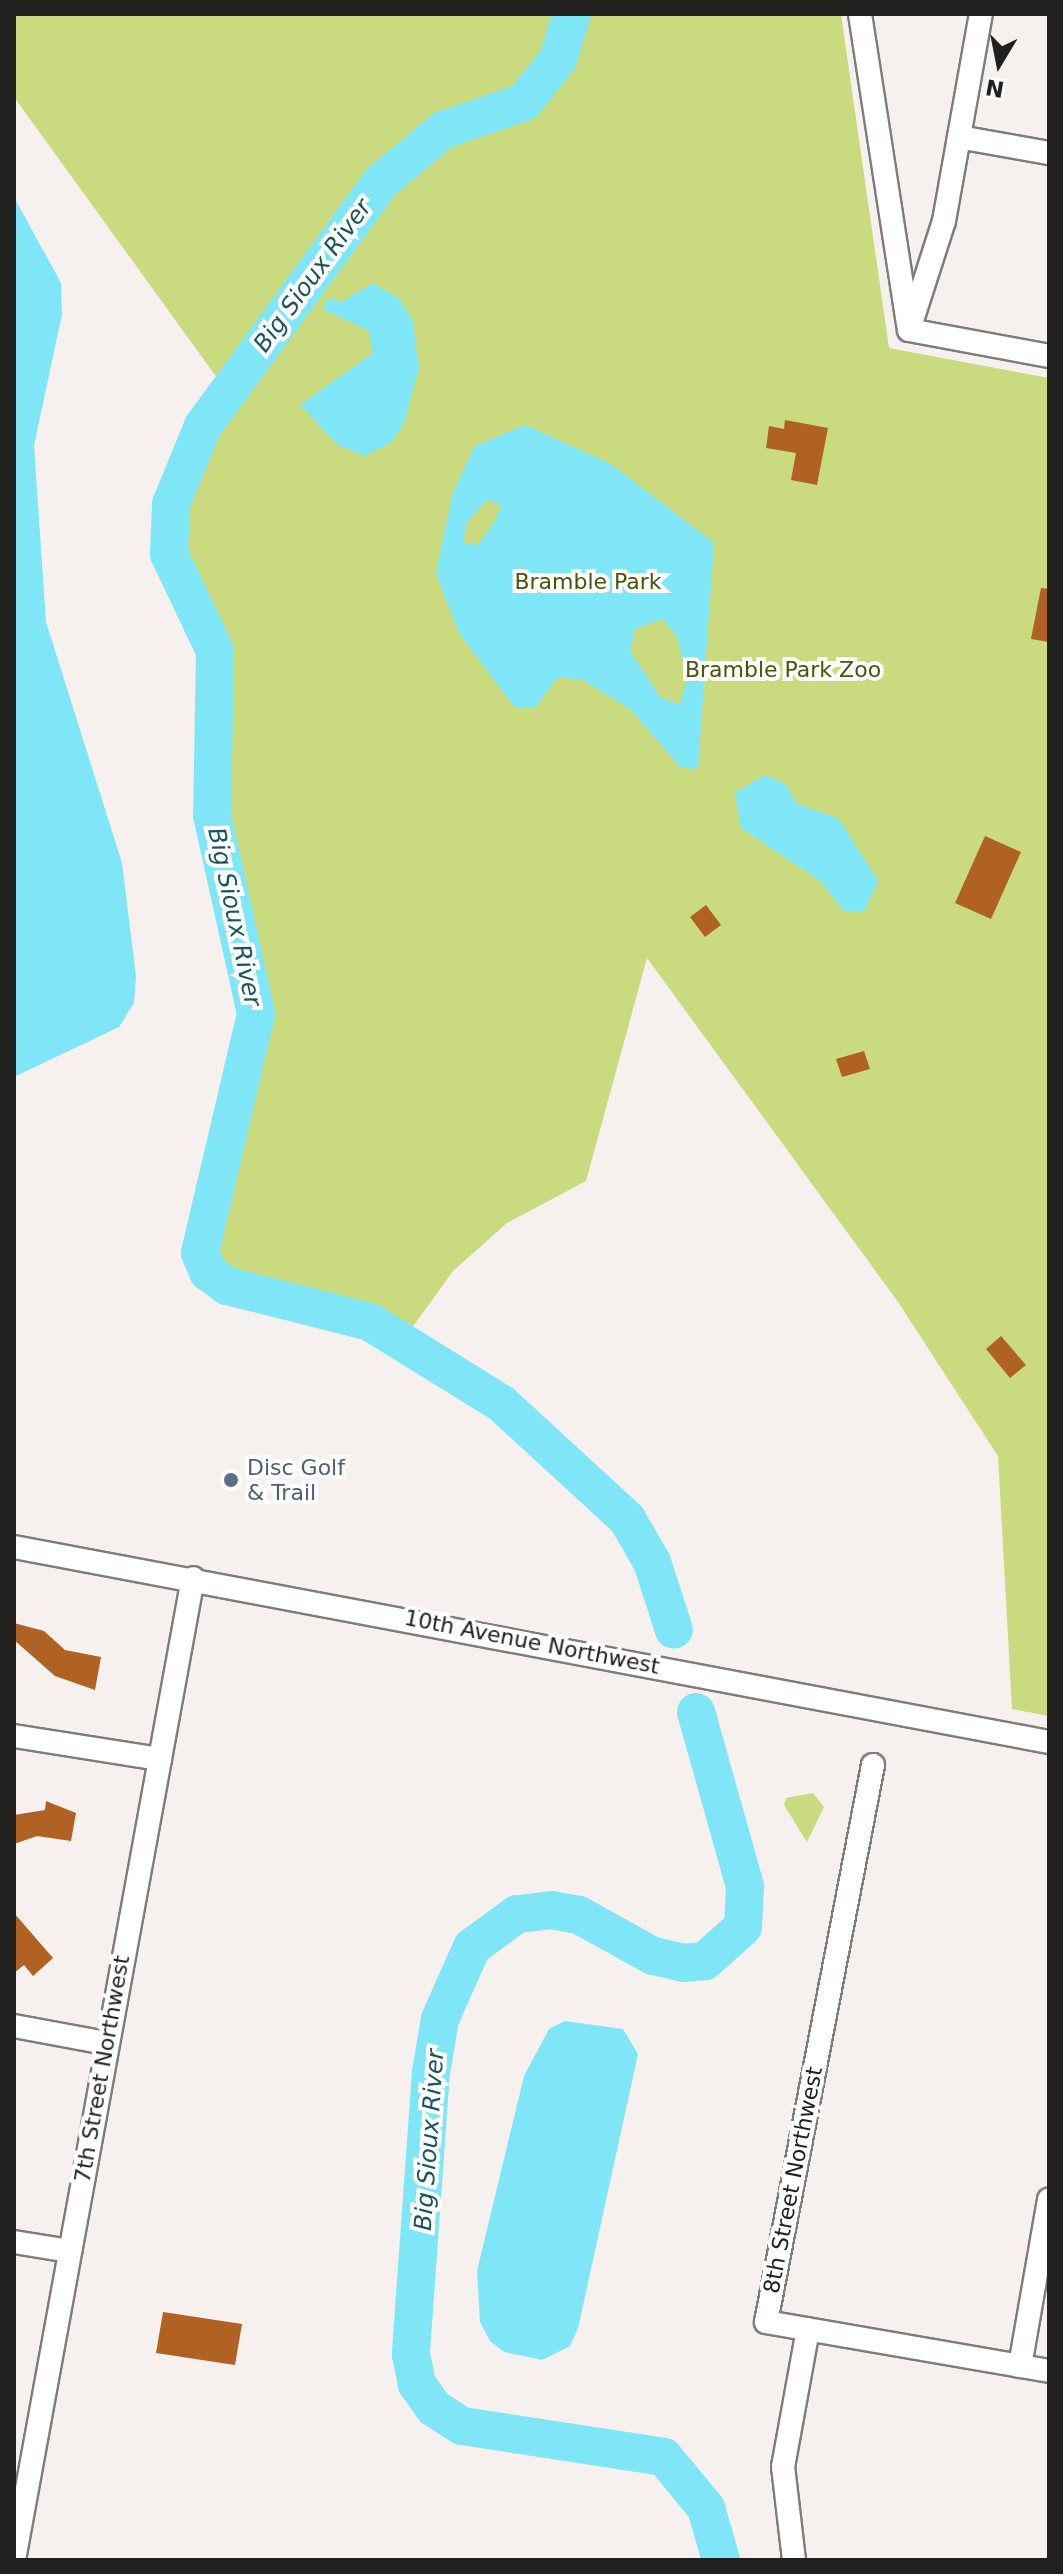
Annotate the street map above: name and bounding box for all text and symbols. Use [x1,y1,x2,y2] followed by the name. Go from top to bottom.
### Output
[959,24,1039,104] north arrow
[984,74,1006,102] text: N
[248,194,378,358] water label: Big Sioux River
[514,569,662,595] park label: Bramble Park
[685,657,881,683] park label: Bramble Park Zoo
[201,825,267,1009] water label: Big Sioux River
[247,1454,345,1506] place label: Disc Golf & Trail
[222,1471,240,1489] marker: Disc Golf & Trail
[402,1604,662,1680] street label: 10th Avenue Northwest
[69,1953,135,2185] street label: 7th Street Northwest
[409,2048,451,2232] water label: Big Sioux River
[758,2064,828,2296] street label: 8th Street Northwest

